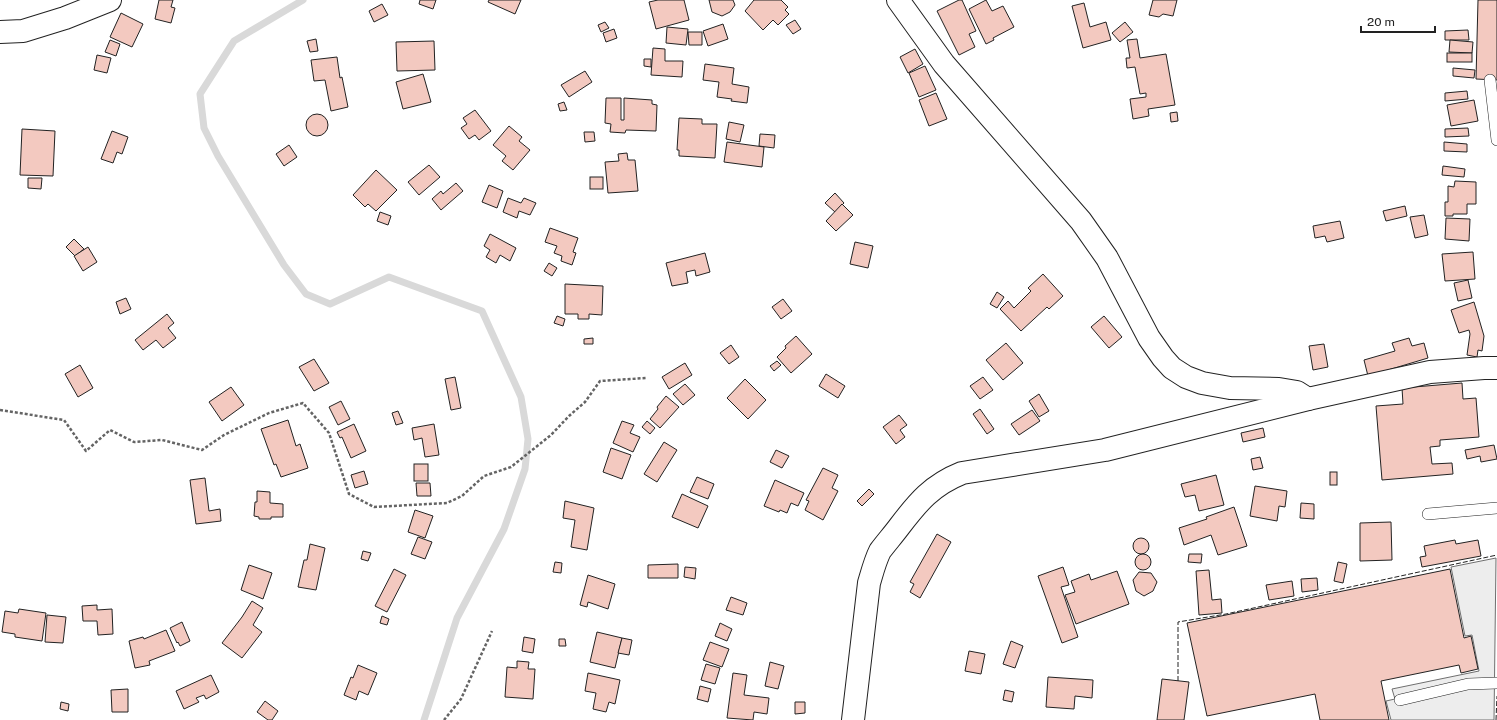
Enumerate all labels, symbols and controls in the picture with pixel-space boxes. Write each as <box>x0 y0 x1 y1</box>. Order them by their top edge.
scale bar <box>1361 8 1435 34</box>
text: 20 m <box>1367 15 1395 29</box>

